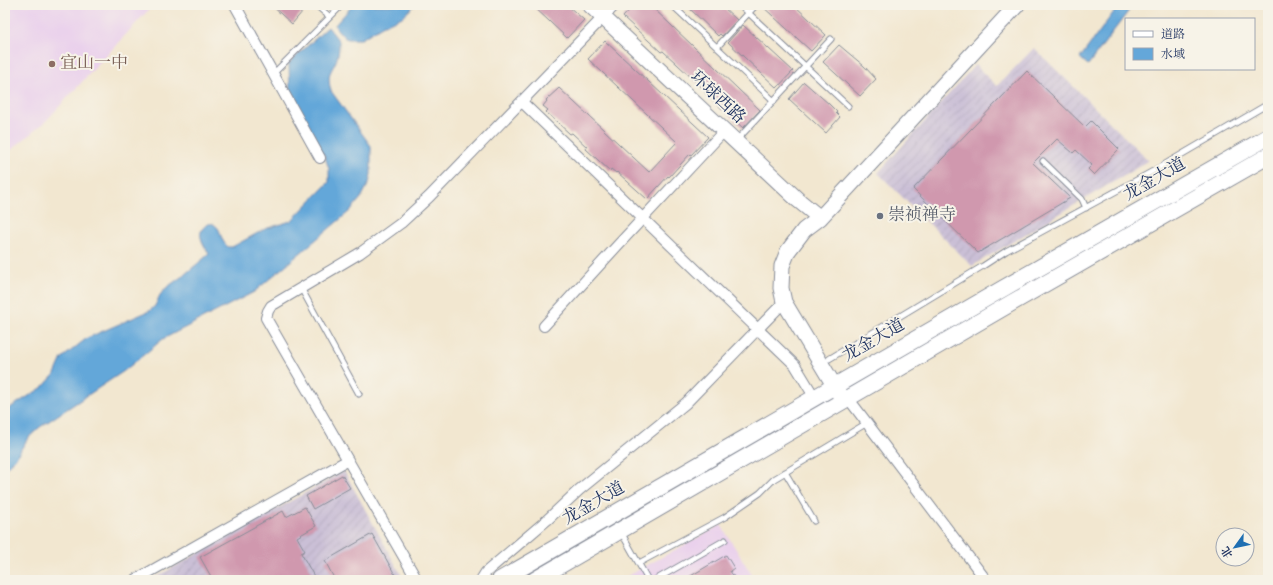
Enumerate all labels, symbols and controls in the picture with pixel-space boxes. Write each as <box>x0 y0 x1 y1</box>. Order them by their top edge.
legend <box>1125 18 1255 70</box>
text: 道路 <box>1161 26 1185 44</box>
text: 水域 <box>1161 46 1185 64</box>
place label: 宜山一中 <box>60 52 128 76</box>
marker: 宜山一中 <box>47 59 57 69</box>
street label: 环球西路 <box>684 66 750 130</box>
street label: 龙金大道 <box>1120 153 1190 207</box>
place label: 崇祯禅寺 <box>888 204 956 228</box>
marker: 崇祯禅寺 <box>875 211 885 221</box>
street label: 龙金大道 <box>839 314 909 368</box>
street label: 龙金大道 <box>559 477 629 531</box>
north arrow <box>1215 527 1255 567</box>
text: 北 <box>1218 543 1237 561</box>

